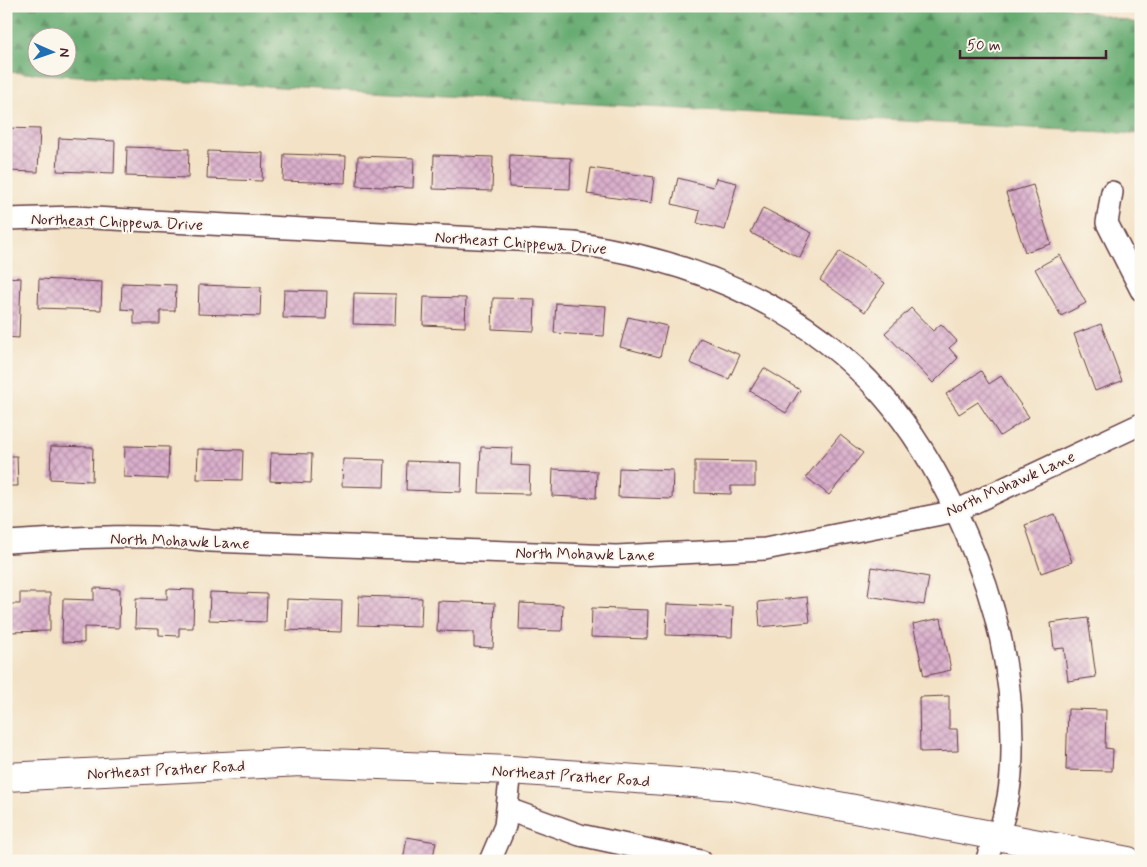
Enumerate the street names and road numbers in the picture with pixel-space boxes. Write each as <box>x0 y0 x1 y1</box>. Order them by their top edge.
street label: Northeast Chippewa Drive <box>30 209 203 236</box>
street label: Northeast Chippewa Drive <box>434 227 608 260</box>
street label: North Mohawk Lane <box>943 446 1079 522</box>
street label: North Mohawk Lane <box>110 529 250 554</box>
street label: North Mohawk Lane <box>515 543 655 566</box>
street label: Northeast Prather Road <box>86 756 246 785</box>
street label: Northeast Prather Road <box>491 760 651 792</box>

